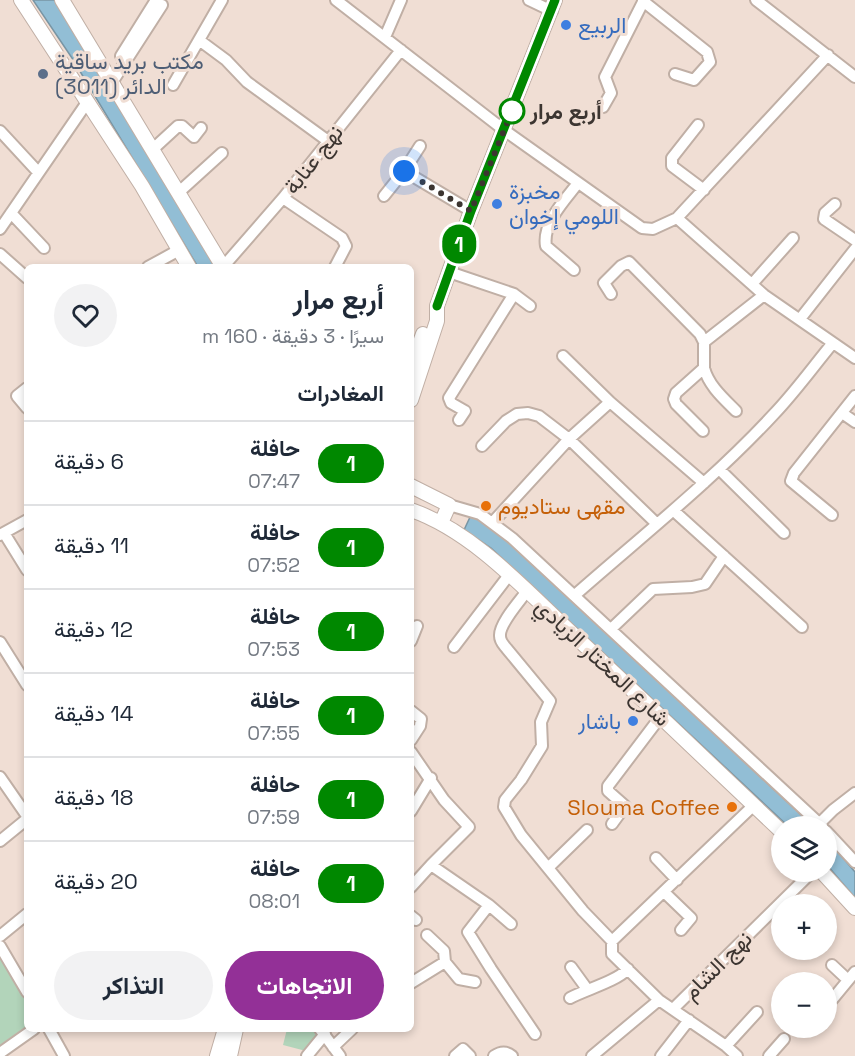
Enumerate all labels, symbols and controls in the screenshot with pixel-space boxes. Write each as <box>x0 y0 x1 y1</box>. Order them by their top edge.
place label: الربيع <box>578 11 626 40</box>
marker: الربيع <box>559 18 573 32</box>
place label: مكتب بريد ساقية الدائر (3011) <box>55 47 204 100</box>
marker: مكتب بريد ساقية الدائر (3011) <box>36 67 50 81</box>
place label: أربع مرار <box>529 97 602 126</box>
marker: أربع مرار <box>499 98 525 124</box>
street label: نهج عنابة <box>277 119 350 200</box>
your location <box>389 156 419 186</box>
place label: مخبزة اللومي إخوان <box>509 177 619 235</box>
marker: مخبزة اللومي إخوان <box>490 197 504 211</box>
line badge: 1 <box>440 224 478 264</box>
text: 1 <box>454 231 464 258</box>
text: أربع مرار <box>293 281 384 317</box>
button: heart <box>54 284 117 347</box>
text: سيرًا · 3 دقيقة · 160 m <box>202 323 384 349</box>
text: المغادرات <box>298 379 384 407</box>
text: حافلة <box>250 434 300 462</box>
text: 6 دقيقة <box>54 447 124 475</box>
text: 1 <box>346 450 356 477</box>
text: 07:47 <box>248 468 300 494</box>
place label: مقهى ستاديوم <box>498 492 625 521</box>
marker: مقهى ستاديوم <box>479 499 493 513</box>
text: حافلة <box>250 518 300 546</box>
text: 11 دقيقة <box>54 531 129 559</box>
text: 1 <box>346 534 356 561</box>
text: 07:52 <box>247 552 300 578</box>
street label: شارع المختار الزيادي <box>526 592 677 736</box>
text: حافلة <box>250 602 300 630</box>
text: 12 دقيقة <box>54 615 133 643</box>
text: 1 <box>346 618 356 645</box>
text: 07:53 <box>247 636 300 662</box>
text: حافلة <box>250 686 300 714</box>
text: 14 دقيقة <box>54 699 134 727</box>
text: 1 <box>346 702 356 729</box>
place label: باشار <box>577 707 621 735</box>
marker: باشار <box>626 714 640 728</box>
text: 07:55 <box>247 720 300 746</box>
text: حافلة <box>250 770 300 798</box>
text: 18 دقيقة <box>54 783 133 811</box>
text: 1 <box>346 786 356 813</box>
place label: Slouma Coffee <box>567 793 720 821</box>
marker: Slouma Coffee <box>725 800 739 814</box>
text: 07:59 <box>247 804 300 830</box>
map controls <box>771 816 837 1038</box>
button: layers <box>771 816 837 882</box>
text: حافلة <box>250 854 300 882</box>
text: 20 دقيقة <box>54 867 138 895</box>
text: 1 <box>346 870 356 897</box>
text: 08:01 <box>248 888 300 914</box>
button: + <box>771 894 837 960</box>
street label: نهج الشام <box>676 924 758 1006</box>
button: التذاكر <box>54 951 213 1020</box>
button: الاتجاهات <box>225 951 384 1020</box>
button: − <box>771 972 837 1038</box>

